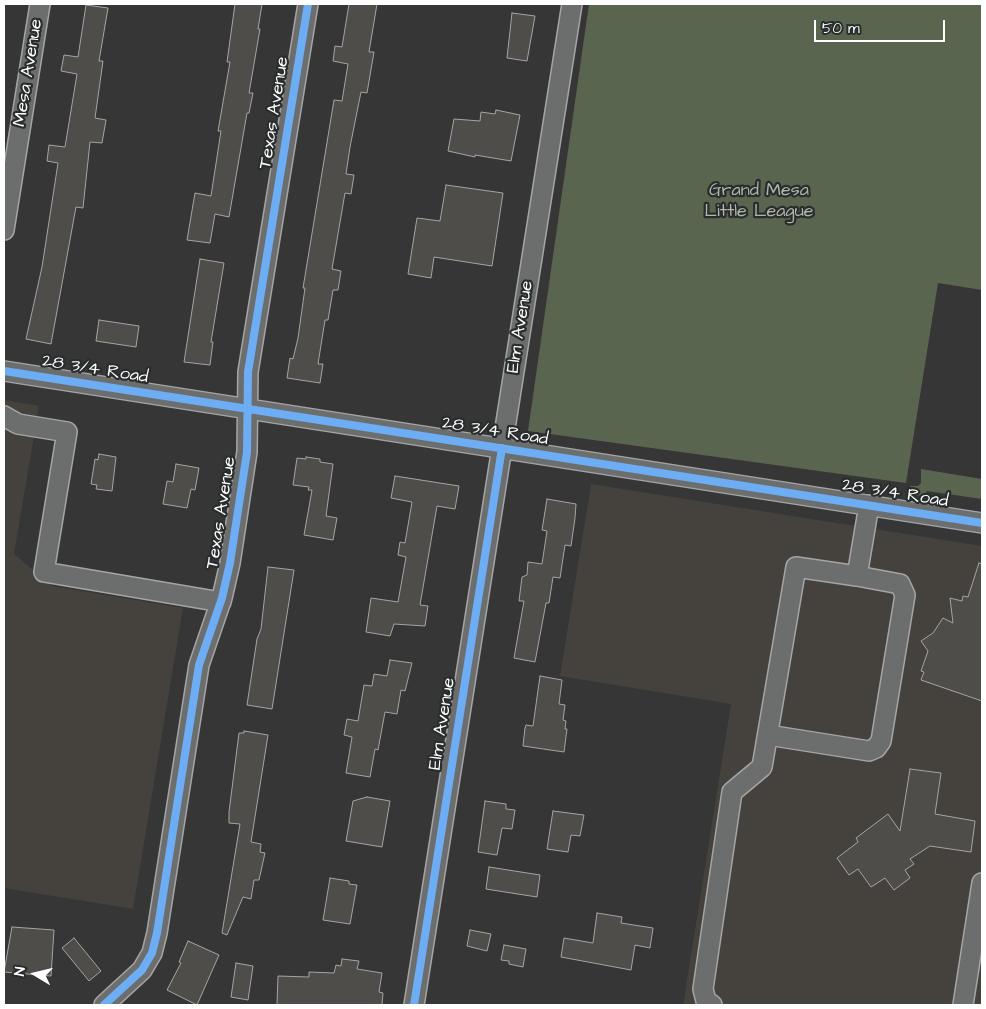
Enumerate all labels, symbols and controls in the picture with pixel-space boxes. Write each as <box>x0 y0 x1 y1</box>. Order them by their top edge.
scale bar <box>816 10 947 42</box>
street label: Mesa Avenue <box>10 18 48 128</box>
text: 50 m <box>822 18 860 39</box>
street label: Texas Avenue <box>255 55 295 171</box>
park label: Grand Mesa Little League <box>704 180 814 222</box>
street label: Elm Avenue <box>503 279 539 375</box>
street label: 28 3/4 Road <box>40 351 150 389</box>
street label: 28 3/4 Road <box>440 413 550 451</box>
street label: Texas Avenue <box>202 455 242 571</box>
street label: 28 3/4 Road <box>840 475 950 513</box>
street label: Elm Avenue <box>425 676 461 772</box>
north arrow <box>10 949 60 999</box>
text: N <box>10 966 31 978</box>

